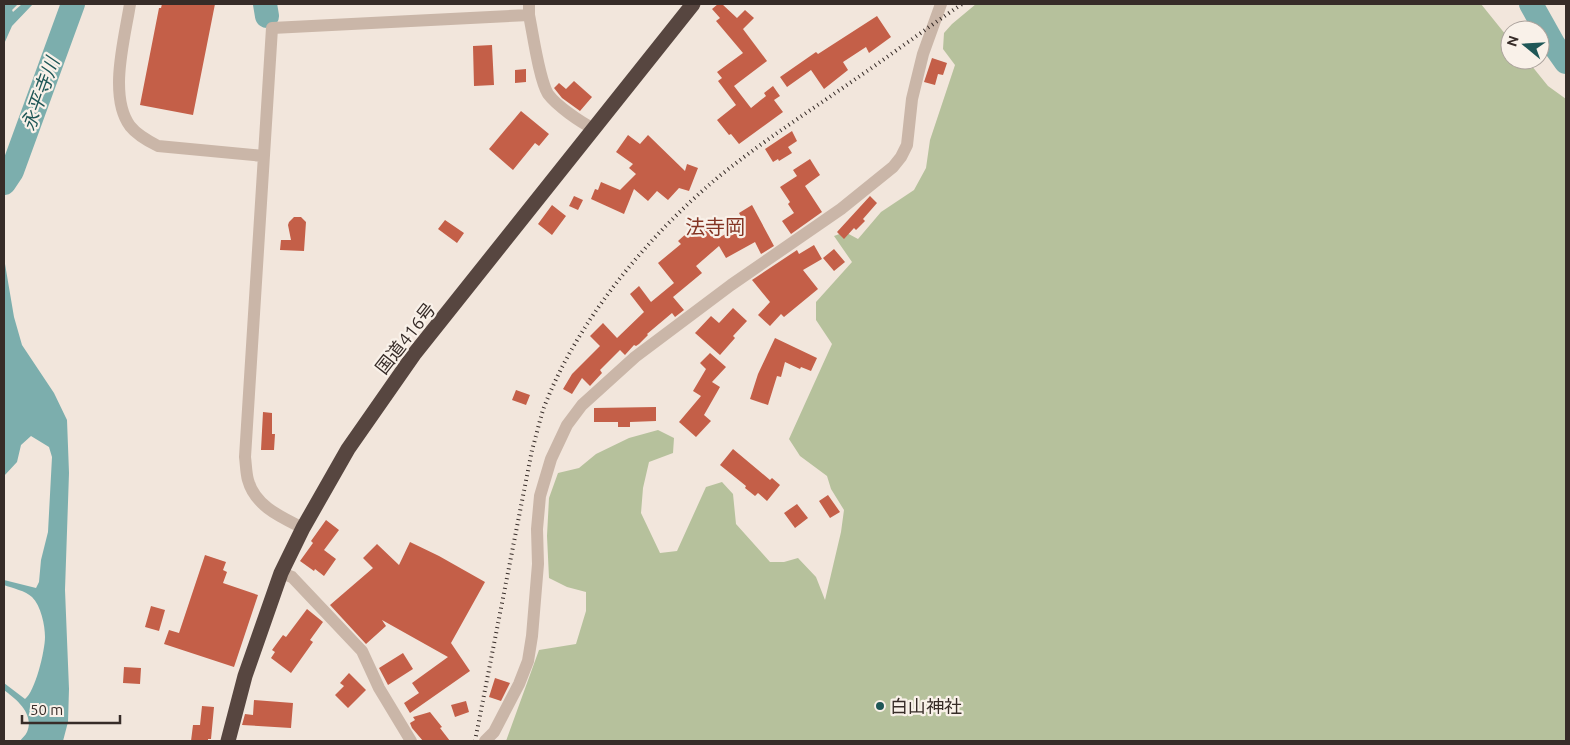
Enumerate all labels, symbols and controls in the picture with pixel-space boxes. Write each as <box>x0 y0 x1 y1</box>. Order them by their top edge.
north arrow <box>1500 20 1550 70</box>
text: N <box>1503 34 1522 48</box>
water label: 永平寺川 <box>17 53 64 133</box>
district label: 法寺岡 <box>685 215 745 238</box>
street label: 国道416号 <box>371 299 439 377</box>
scale bar <box>22 692 120 724</box>
place label: 白山神社 <box>890 696 962 716</box>
marker: 白山神社 <box>874 700 886 712</box>
text: 50 m <box>30 701 63 718</box>

